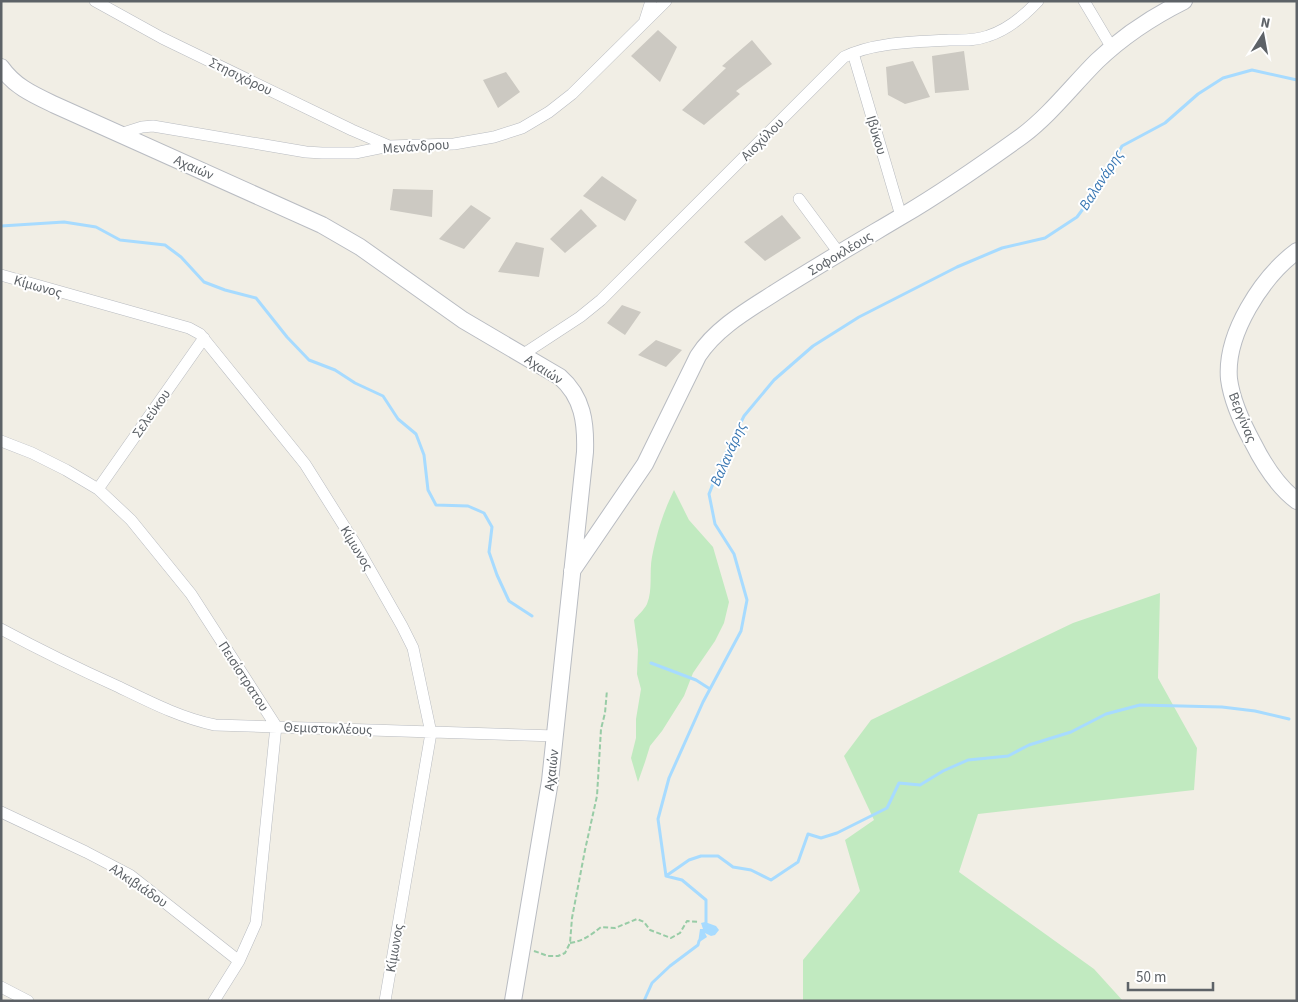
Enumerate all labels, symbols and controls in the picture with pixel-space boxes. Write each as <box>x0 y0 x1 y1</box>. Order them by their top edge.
north arrow <box>1238 10 1288 60</box>
text: N <box>1259 13 1272 34</box>
street label: Στησιχόρου <box>205 53 276 101</box>
street label: Ιβύκου <box>861 113 891 157</box>
street label: Αισχύλου <box>737 114 789 166</box>
street label: Μενάνδρου <box>382 135 450 159</box>
water label: Βαλανάρης <box>1074 146 1129 214</box>
street label: Αχαιών <box>170 150 217 186</box>
street label: Σοφοκλέους <box>804 227 877 281</box>
street label: Κίμωνος <box>11 271 64 303</box>
street label: Αχαιών <box>521 350 567 390</box>
street label: Σελεύκου <box>128 385 176 442</box>
street label: Βεργίνας <box>1223 389 1261 446</box>
water label: Βαλανάρης <box>705 418 752 489</box>
street label: Κίμωνος <box>335 522 377 575</box>
street label: Πεισίστρατου <box>213 638 273 716</box>
street label: Θεμιστοκλέους <box>283 717 373 741</box>
street label: Αχαιών <box>540 748 565 792</box>
street label: Αλκιβιάδου <box>105 859 172 913</box>
street label: Κίμωνος <box>381 922 409 974</box>
scale bar <box>1128 960 1213 992</box>
text: 50 m <box>1136 967 1166 988</box>

